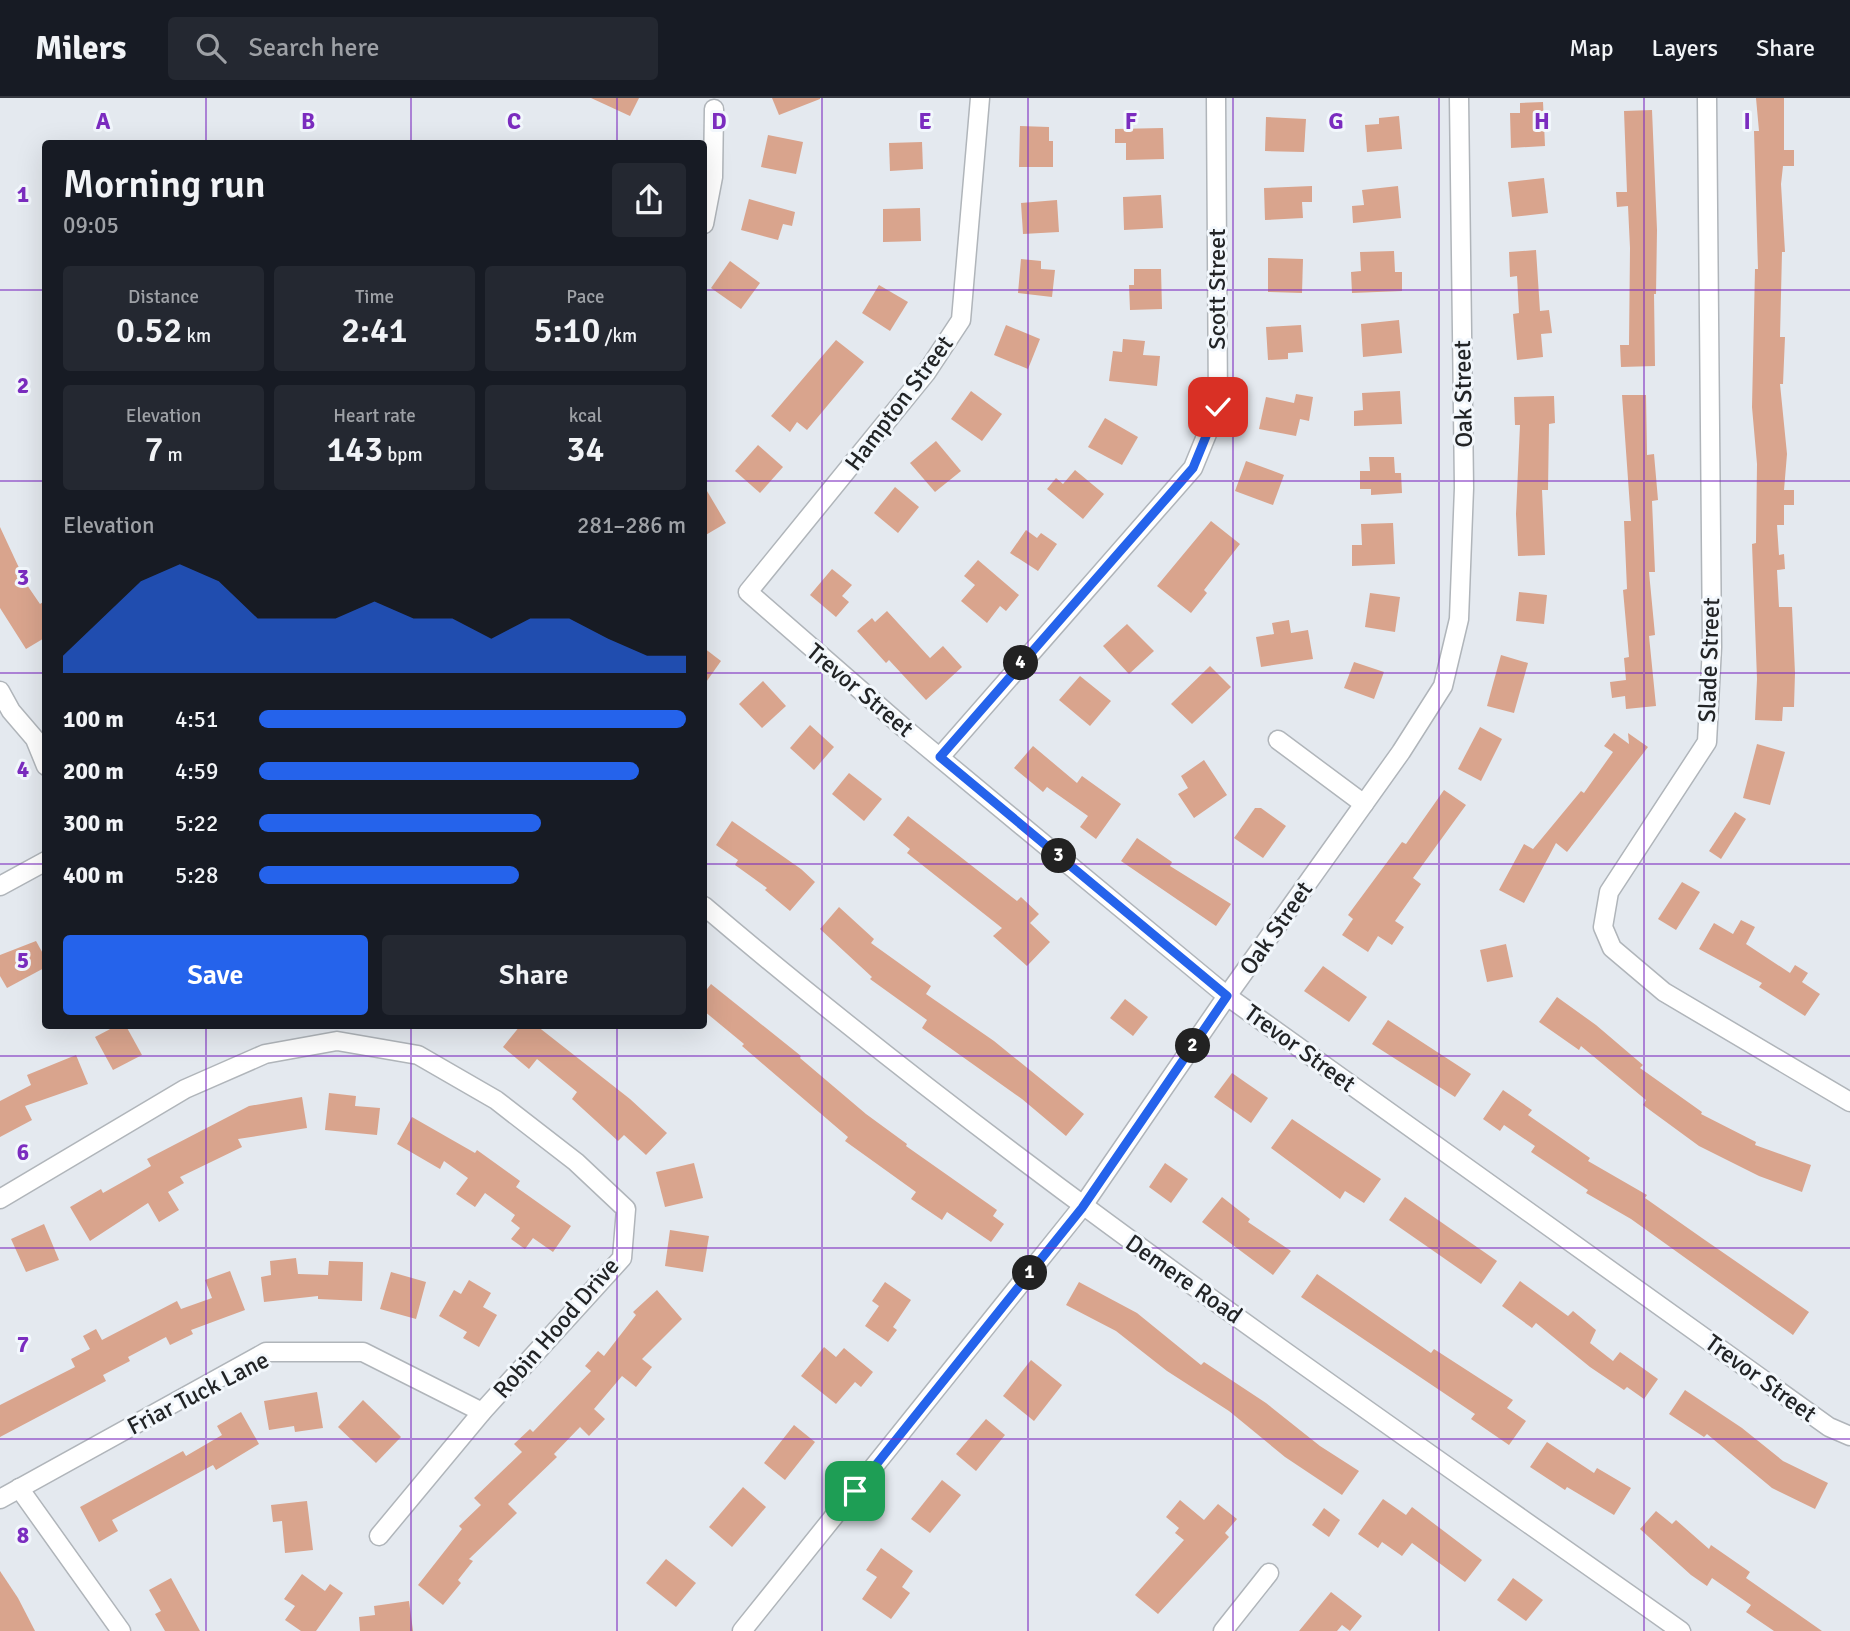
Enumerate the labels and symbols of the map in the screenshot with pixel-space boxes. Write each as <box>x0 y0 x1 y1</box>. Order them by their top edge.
text: A <box>96 107 111 136</box>
text: B <box>301 107 315 136</box>
text: C <box>507 107 521 136</box>
text: D <box>711 107 727 136</box>
text: E <box>918 107 932 136</box>
text: F <box>1125 107 1137 136</box>
text: G <box>1328 107 1344 136</box>
text: H <box>1534 107 1550 136</box>
text: I <box>1743 107 1751 136</box>
text: 1 <box>17 180 29 209</box>
street label: Scott Street <box>1202 228 1232 350</box>
street label: Hampton Street <box>838 329 960 477</box>
street label: Oak Street <box>1447 340 1479 448</box>
text: 2 <box>17 371 29 400</box>
pin <box>1188 377 1248 437</box>
text: 3 <box>17 563 29 592</box>
street label: Slade Street <box>1692 597 1726 723</box>
street label: Trevor Street <box>800 637 920 743</box>
pin: 4 <box>1004 646 1038 680</box>
text: 4 <box>17 755 29 784</box>
pin: 3 <box>1042 838 1076 874</box>
street label: Oak Street <box>1233 875 1319 981</box>
text: 5 <box>17 946 29 975</box>
street label: Trevor Street <box>1238 998 1362 1098</box>
pin: 2 <box>1176 1028 1210 1063</box>
text: 6 <box>17 1138 29 1167</box>
street label: Demere Road <box>1120 1228 1248 1330</box>
street label: Robin Hood Drive <box>487 1251 625 1405</box>
pin: 1 <box>1012 1256 1048 1290</box>
street label: Trevor Street <box>1699 1328 1823 1428</box>
text: 7 <box>17 1330 29 1359</box>
street label: Friar Tuck Lane <box>122 1344 274 1442</box>
pin <box>825 1461 885 1521</box>
text: 8 <box>17 1521 29 1550</box>

